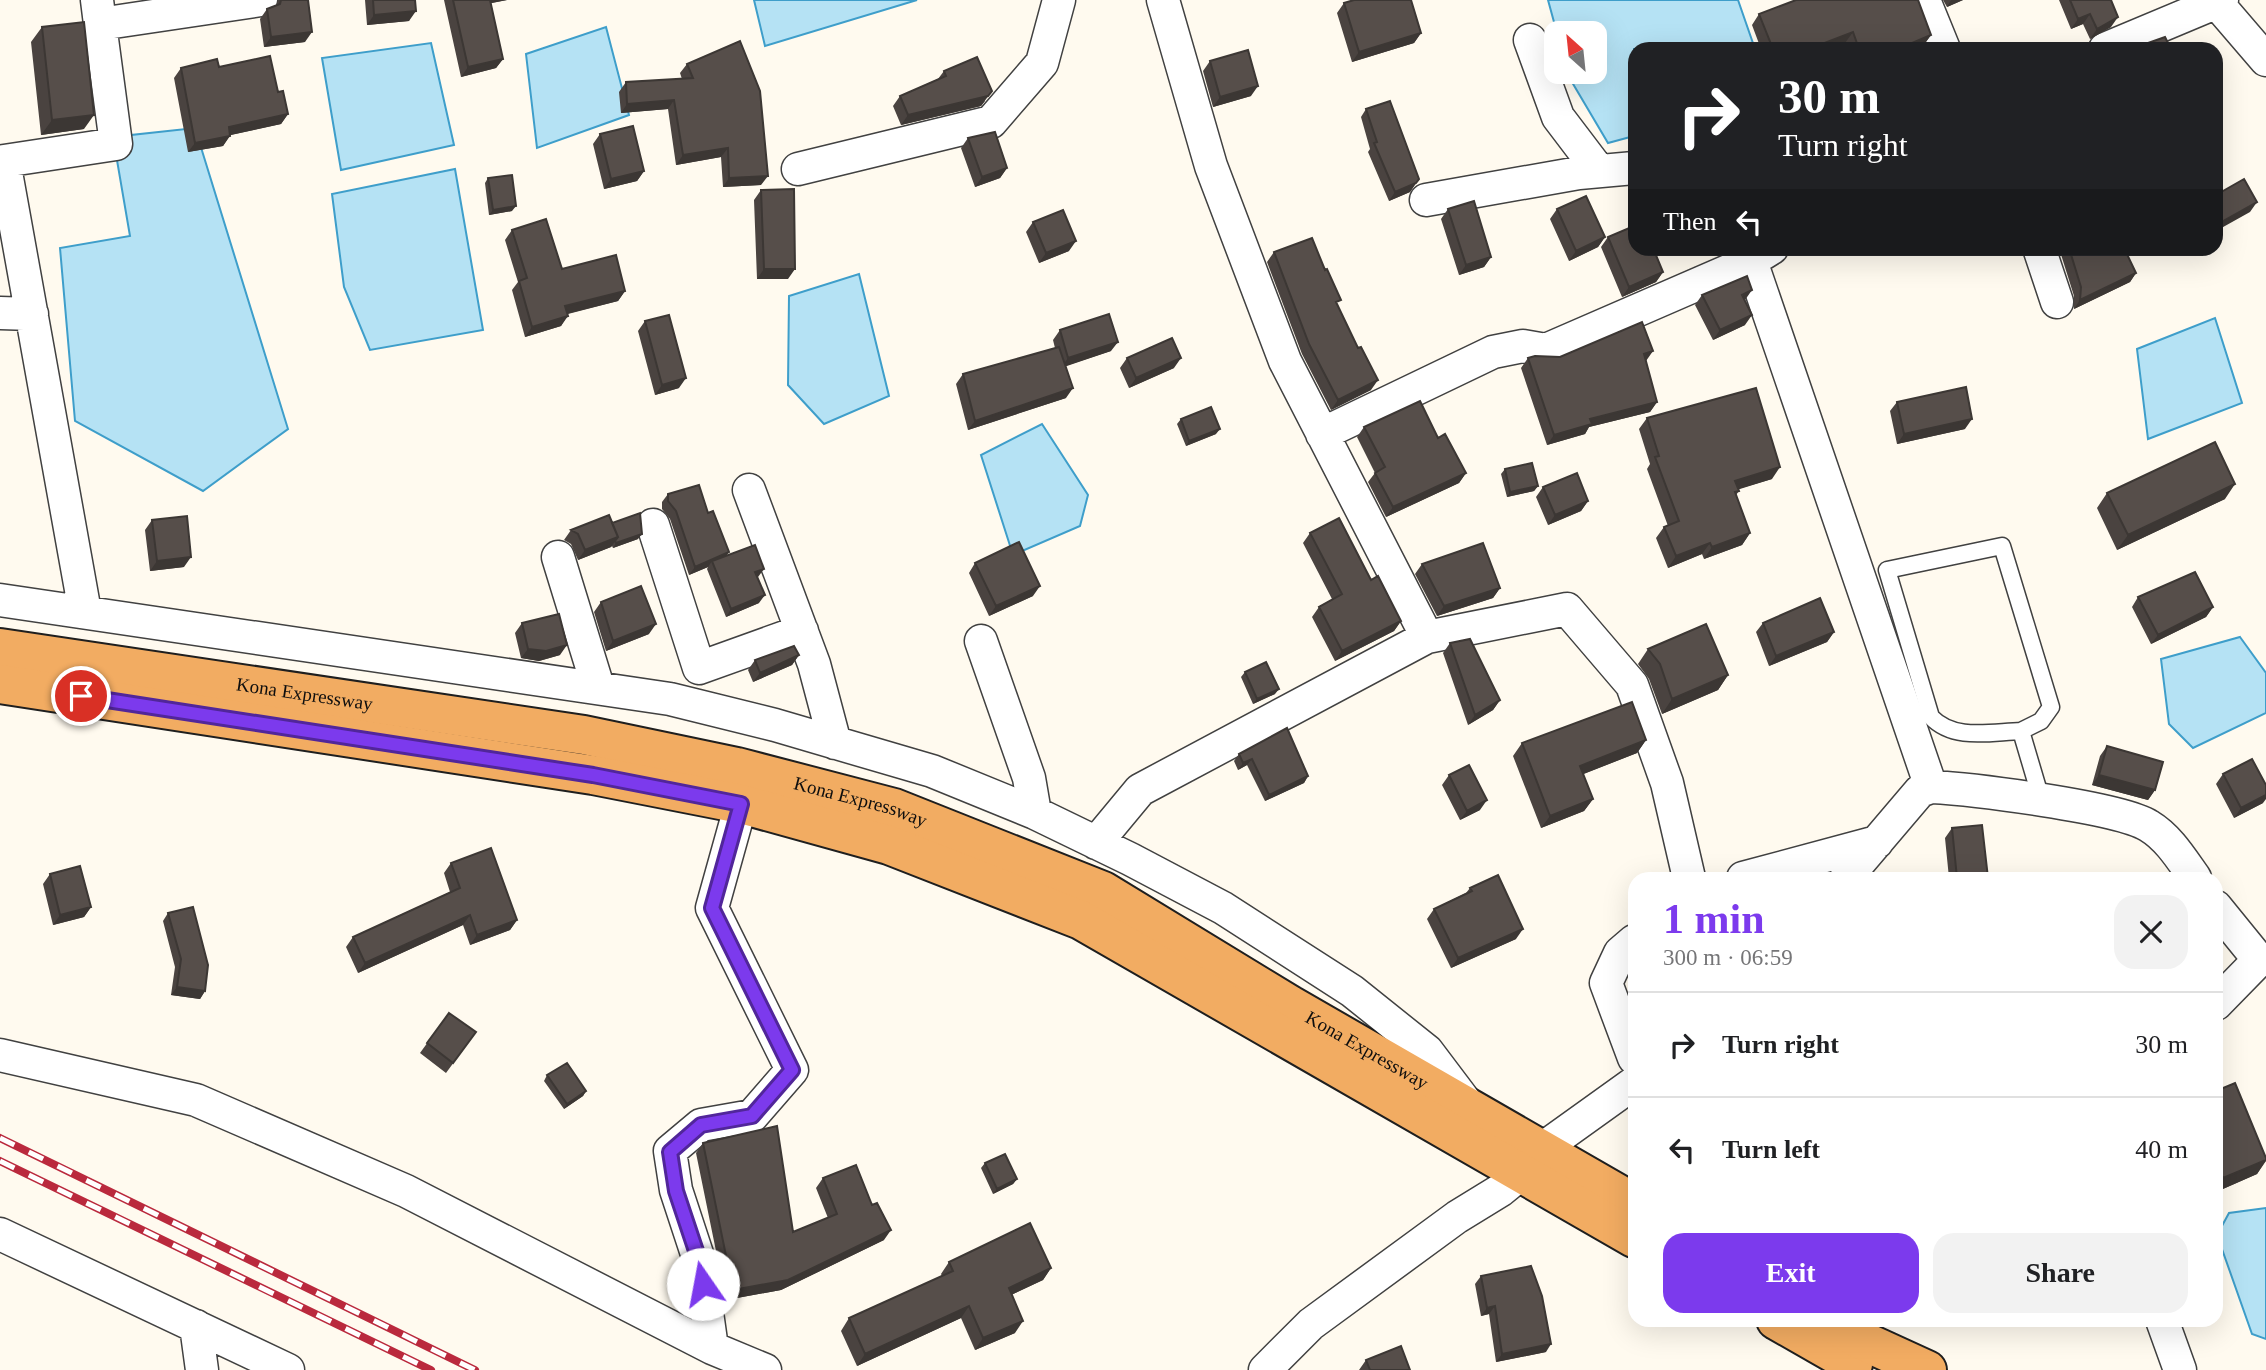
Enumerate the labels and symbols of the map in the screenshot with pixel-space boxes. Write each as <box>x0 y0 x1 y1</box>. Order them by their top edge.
north arrow <box>1544 21 1606 84</box>
pin <box>51 666 111 726</box>
street label: Kona Expressway <box>235 673 375 714</box>
street label: Kona Expressway <box>792 772 931 831</box>
street label: Kona Expressway <box>1302 1006 1433 1093</box>
position arrow <box>666 1247 740 1321</box>

